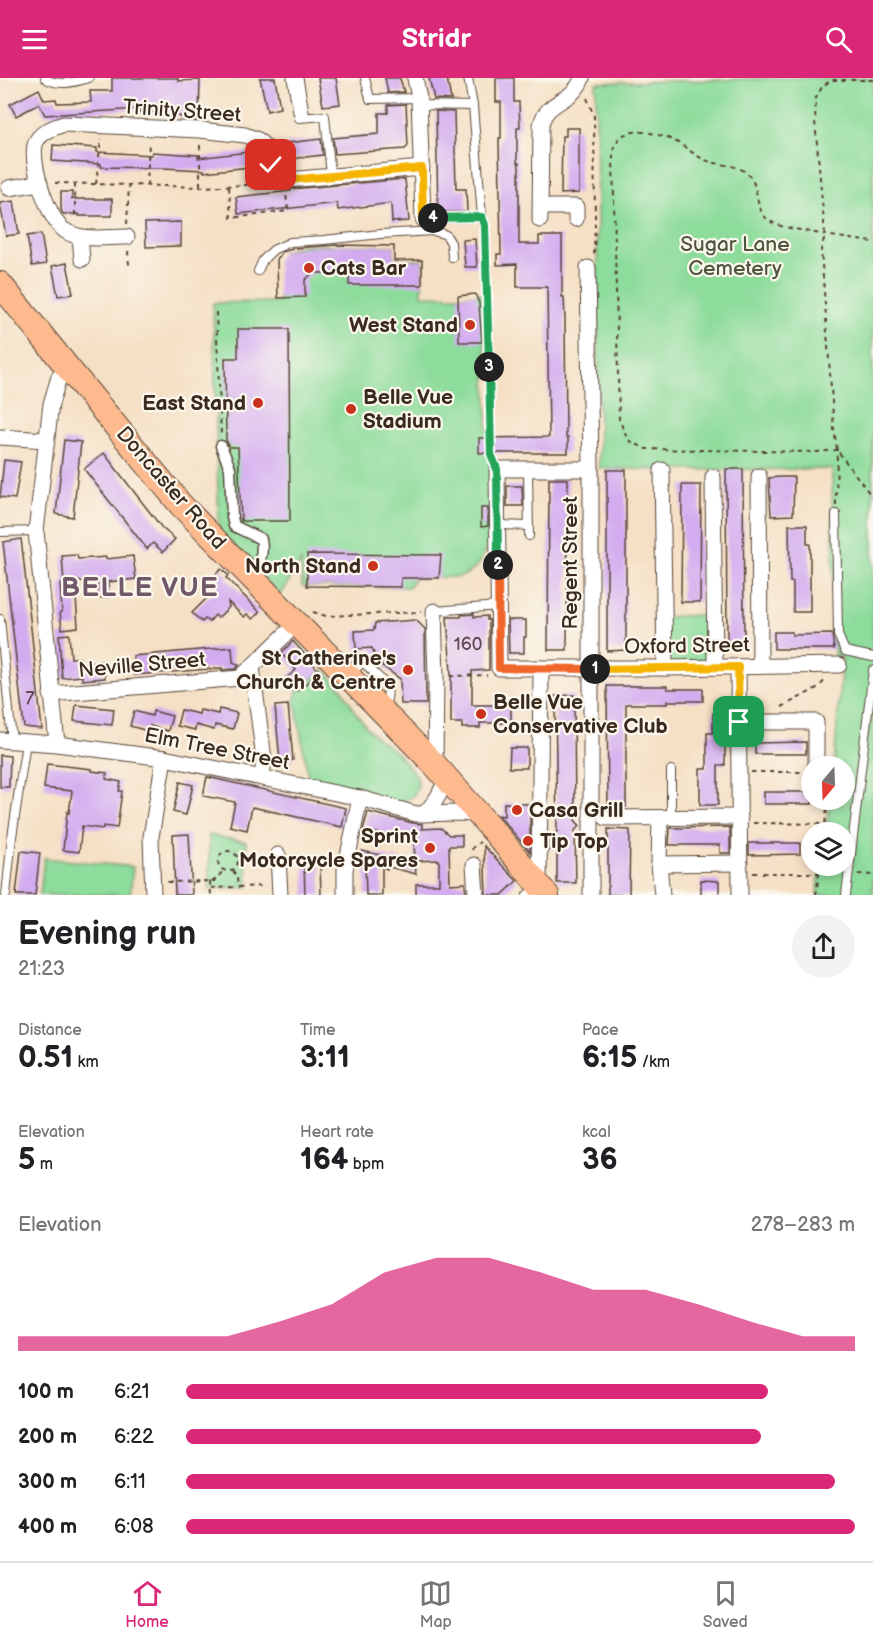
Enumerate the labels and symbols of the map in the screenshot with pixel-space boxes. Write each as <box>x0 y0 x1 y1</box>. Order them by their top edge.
street label: Trinity Street <box>122 94 242 128</box>
pin <box>245 139 296 190</box>
pin: 4 <box>418 203 448 233</box>
park label: Sugar Lane Cemetery <box>680 232 790 281</box>
place label: Cats Bar <box>321 256 407 281</box>
marker: Cats Bar <box>302 261 316 275</box>
place label: West Stand <box>349 313 458 338</box>
marker: West Stand <box>463 318 477 332</box>
pin: 3 <box>474 352 504 382</box>
place label: Belle Vue Stadium <box>363 385 453 434</box>
place label: East Stand <box>142 391 246 416</box>
marker: East Stand <box>251 396 265 410</box>
marker: Belle Vue Stadium <box>344 402 358 416</box>
street label: Doncaster Road <box>111 421 231 555</box>
street label: Regent Street <box>558 496 583 630</box>
pin: 2 <box>483 550 513 580</box>
place label: North Stand <box>245 554 361 579</box>
marker: North Stand <box>366 559 380 573</box>
district label: BELLE VUE <box>61 572 219 604</box>
street label: Oxford Street <box>624 632 751 660</box>
house number: 160 <box>454 634 482 655</box>
place label: St Catherine's Church & Centre <box>236 646 396 695</box>
street label: Neville Street <box>77 647 207 683</box>
pin: 1 <box>580 654 610 684</box>
marker: St Catherine's Church & Centre <box>401 663 415 677</box>
house number: 7 <box>26 688 35 709</box>
place label: Belle Vue Conservative Club <box>493 690 668 739</box>
pin <box>713 696 764 747</box>
marker: Belle Vue Conservative Club <box>474 707 488 721</box>
street label: Elm Tree Street <box>142 723 292 775</box>
north arrow <box>801 756 855 810</box>
place label: Casa Grill <box>529 798 624 823</box>
marker: Casa Grill <box>510 803 524 817</box>
place label: Sprint Motorcycle Spares <box>239 824 418 873</box>
place label: Tip Top <box>540 829 608 854</box>
marker: Tip Top <box>521 834 535 848</box>
marker: Sprint Motorcycle Spares <box>423 841 437 855</box>

